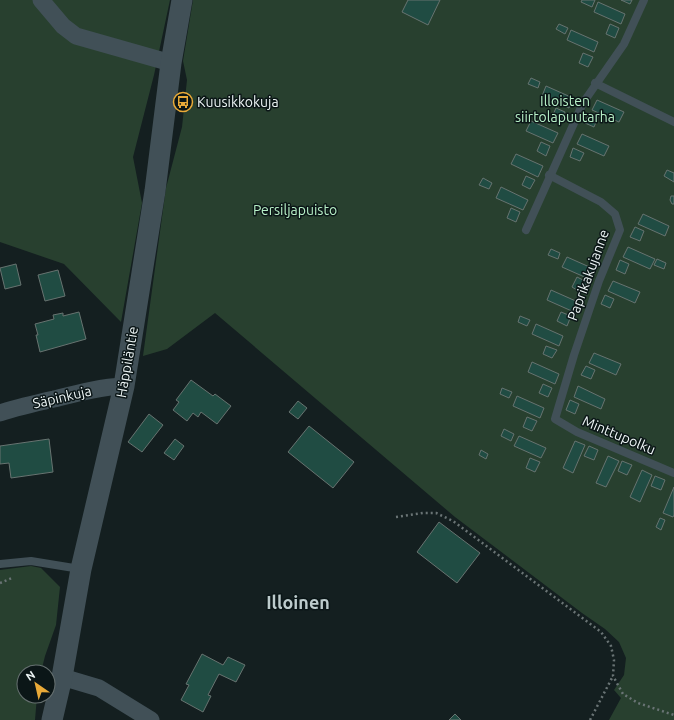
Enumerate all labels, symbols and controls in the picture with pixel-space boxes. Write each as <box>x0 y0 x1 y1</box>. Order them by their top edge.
bus stop icon: Kuusikkokuja <box>172 91 194 113</box>
park label: Illoisten siirtolapuutarha <box>515 93 615 125</box>
place label: Kuusikkokuja <box>197 94 279 110</box>
park label: Persiljapuisto <box>253 202 337 218</box>
street label: Paprikakujanne <box>564 227 612 323</box>
street label: Häppiläntie <box>113 325 141 399</box>
street label: Säpinkuja <box>31 382 93 412</box>
street label: Minttupolku <box>580 412 658 458</box>
district label: Illoinen <box>266 592 330 612</box>
north arrow <box>16 664 56 704</box>
text: N <box>24 668 37 683</box>

